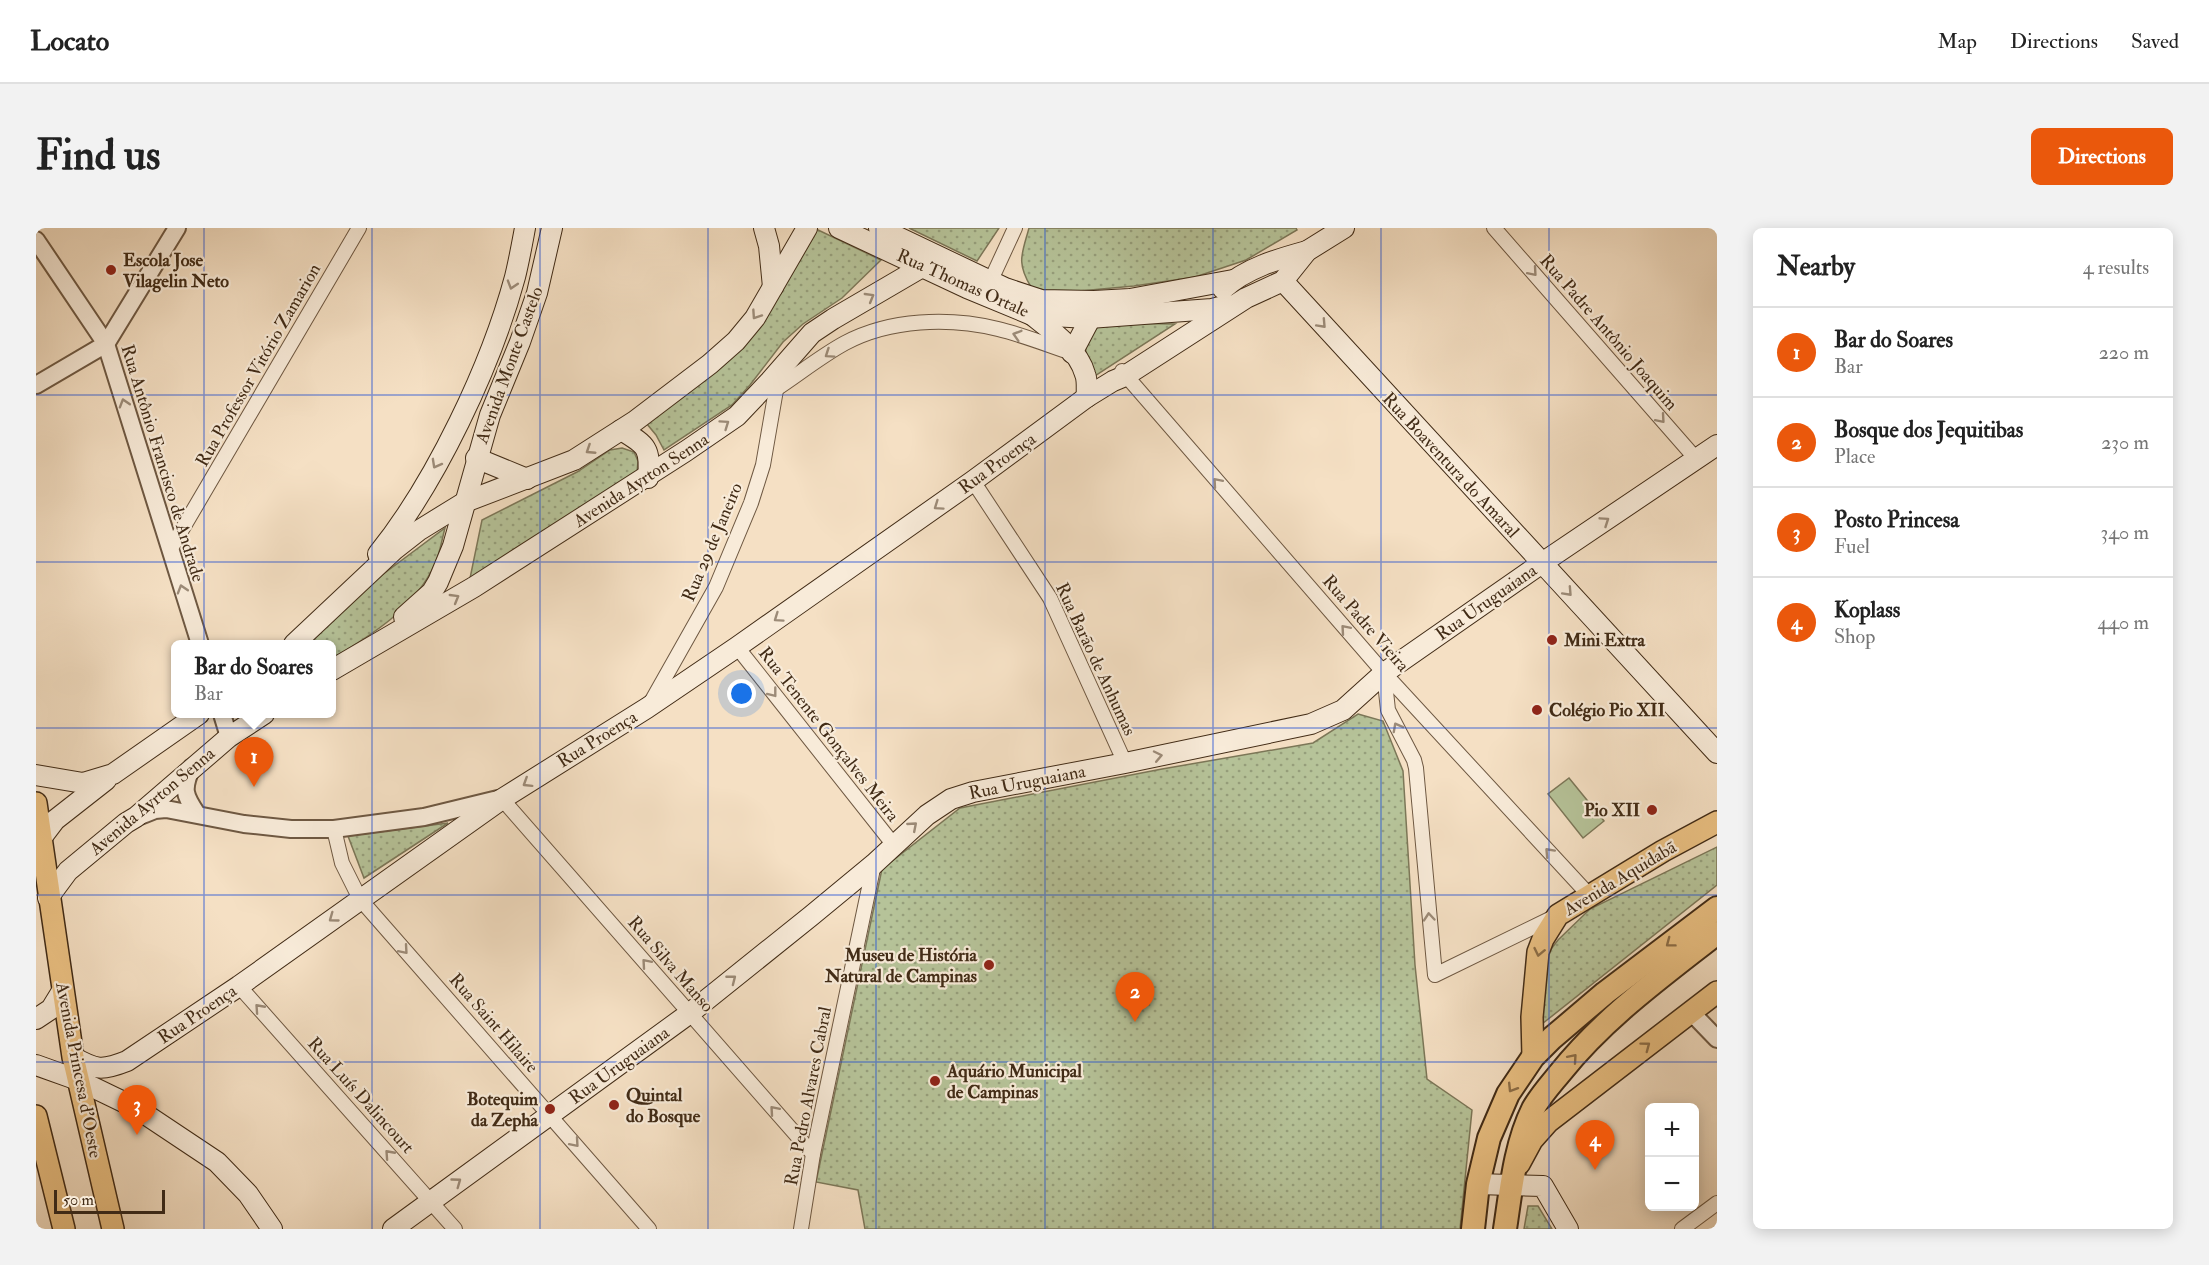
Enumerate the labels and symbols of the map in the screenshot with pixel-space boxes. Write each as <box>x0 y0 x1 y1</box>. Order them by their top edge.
street label: Rua Thomas Ortale <box>893 244 1033 323</box>
place label: Escola Jose Vilagelin Neto <box>122 249 229 293</box>
street label: Rua Padre Antônio Joaquim <box>1535 250 1683 415</box>
street label: Rua Professor Vitório Zamarion <box>191 260 326 471</box>
marker: Escola Jose Vilagelin Neto <box>104 263 118 277</box>
one-way arrow <box>1525 265 1536 276</box>
one-way arrow <box>507 279 519 290</box>
street label: Avenida Monte Castelo <box>470 283 549 448</box>
one-way arrow <box>864 293 874 304</box>
one-way arrow <box>752 308 763 319</box>
one-way arrow <box>1315 317 1326 328</box>
one-way arrow <box>1012 330 1023 342</box>
street label: Rua Antônio Francisco de Andrade <box>115 342 210 585</box>
one-way arrow <box>825 347 836 358</box>
street label: Rua Boaventura do Amaral <box>1377 388 1524 543</box>
one-way arrow <box>119 398 131 409</box>
one-way arrow <box>1654 412 1665 423</box>
one-way arrow <box>718 420 729 431</box>
street label: Rua Proença <box>954 427 1041 499</box>
street label: Avenida Ayrton Senna <box>568 428 714 533</box>
one-way arrow <box>586 443 596 455</box>
one-way arrow <box>432 458 443 468</box>
one-way arrow <box>1213 478 1224 489</box>
street label: Rua 29 de Janeiro <box>677 479 748 605</box>
one-way arrow <box>933 499 944 510</box>
one-way arrow <box>1598 517 1609 528</box>
street label: Rua Uruguaiana <box>1431 559 1542 646</box>
street label: Rua Padre Vieira <box>1317 570 1414 677</box>
street label: Rua Barão de Anhumas <box>1050 579 1141 739</box>
one-way arrow <box>177 584 189 595</box>
one-way arrow <box>1561 585 1572 596</box>
one-way arrow <box>449 594 459 605</box>
one-way arrow <box>774 611 785 622</box>
one-way arrow <box>1342 625 1353 636</box>
place label: Mini Extra <box>1563 629 1646 652</box>
marker: Mini Extra <box>1545 633 1559 647</box>
street label: Rua Tenente Gonçalves Meira <box>753 642 904 827</box>
your location <box>727 679 756 708</box>
one-way arrow <box>765 686 776 697</box>
place label: Colégio Pio XII <box>1549 699 1665 722</box>
marker: Colégio Pio XII <box>1530 703 1544 717</box>
street label: Rua Proença <box>553 705 642 773</box>
one-way arrow <box>1393 723 1404 734</box>
pin: 1 <box>234 738 274 787</box>
street label: Avenida Ayrton Senna <box>84 742 220 861</box>
one-way arrow <box>1152 751 1162 764</box>
street label: Rua Uruguaiana <box>967 760 1088 805</box>
one-way arrow <box>523 775 534 786</box>
place label: Pio XII <box>1584 799 1640 822</box>
marker: Pio XII <box>1645 803 1659 817</box>
one-way arrow <box>906 823 917 834</box>
street label: Avenida Aquidabã <box>1559 835 1681 922</box>
one-way arrow <box>1545 848 1556 858</box>
one-way arrow <box>328 911 339 922</box>
street label: Rua Silva Manso <box>623 911 719 1017</box>
one-way arrow <box>1423 913 1436 922</box>
one-way arrow <box>1666 936 1677 947</box>
one-way arrow <box>397 943 408 953</box>
place label: Museu de História Natural de Campinas <box>824 944 978 988</box>
one-way arrow <box>1534 947 1547 957</box>
marker: Museu de História Natural de Campinas <box>982 958 996 972</box>
one-way arrow <box>642 959 653 970</box>
street label: Rua Saint Hilaire <box>444 969 544 1078</box>
pin: 2 <box>1116 972 1154 1022</box>
one-way arrow <box>725 976 736 987</box>
street label: Avenida Princesa d'Oeste <box>50 979 107 1160</box>
street label: Rua Proença <box>153 979 242 1049</box>
one-way arrow <box>255 1004 266 1015</box>
street label: Rua Pedro Alvares Cabral <box>780 1004 837 1188</box>
street label: Rua Uruguaiana <box>565 1021 674 1110</box>
street label: Rua Luís Dalincourt <box>302 1032 419 1158</box>
one-way arrow <box>1639 1042 1650 1053</box>
one-way arrow <box>1566 1054 1577 1065</box>
place label: Aquário Municipal de Campinas <box>946 1060 1082 1104</box>
marker: Aquário Municipal de Campinas <box>928 1074 942 1088</box>
one-way arrow <box>1508 1082 1520 1092</box>
place label: Quintal do Bosque <box>626 1084 701 1128</box>
pin: 3 <box>118 1086 156 1135</box>
place label: Botequim da Zepha <box>467 1088 539 1132</box>
marker: Quintal do Bosque <box>607 1098 621 1112</box>
marker: Botequim da Zepha <box>543 1102 557 1116</box>
one-way arrow <box>770 1106 781 1117</box>
pin: 4 <box>1576 1120 1614 1170</box>
one-way arrow <box>568 1136 579 1147</box>
one-way arrow <box>385 1150 396 1161</box>
one-way arrow <box>451 1178 462 1189</box>
scale bar <box>54 1187 165 1214</box>

